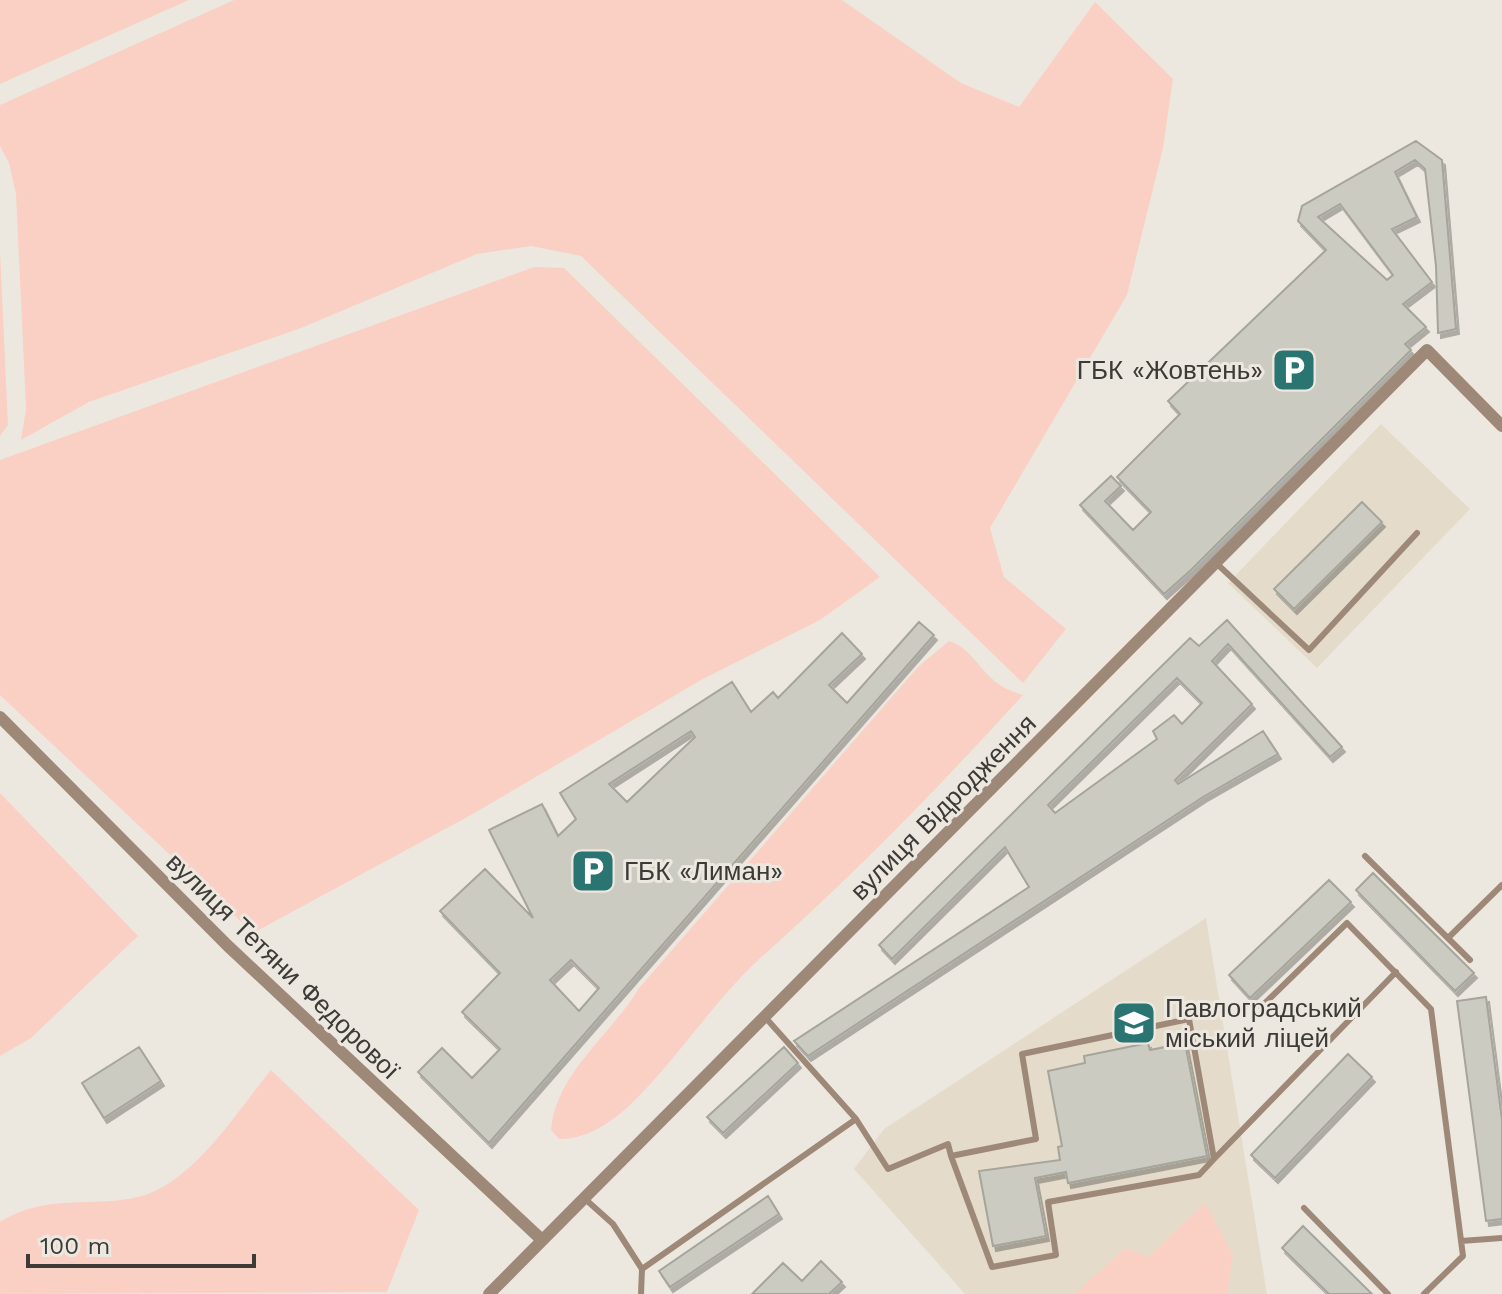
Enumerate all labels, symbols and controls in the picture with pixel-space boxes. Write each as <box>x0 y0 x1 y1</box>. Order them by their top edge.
parking icon: ГБК «Жовтень» <box>1270 346 1318 394</box>
place label: ГБК «Жовтень» <box>1077 355 1263 385</box>
street label: вулиця Відродження <box>844 708 1042 906</box>
street label: вулиця Тетяни Федорової <box>160 847 406 1085</box>
parking icon: ГБК «Лиман» <box>569 847 617 895</box>
place label: ГБК «Лиман» <box>624 856 783 886</box>
place label: Павлоградський міський ліцей <box>1165 993 1362 1053</box>
school or university icon: Павлоградський міський ліцей <box>1110 999 1158 1047</box>
scale bar <box>28 1218 254 1268</box>
text: 100 m <box>40 1232 110 1260</box>

